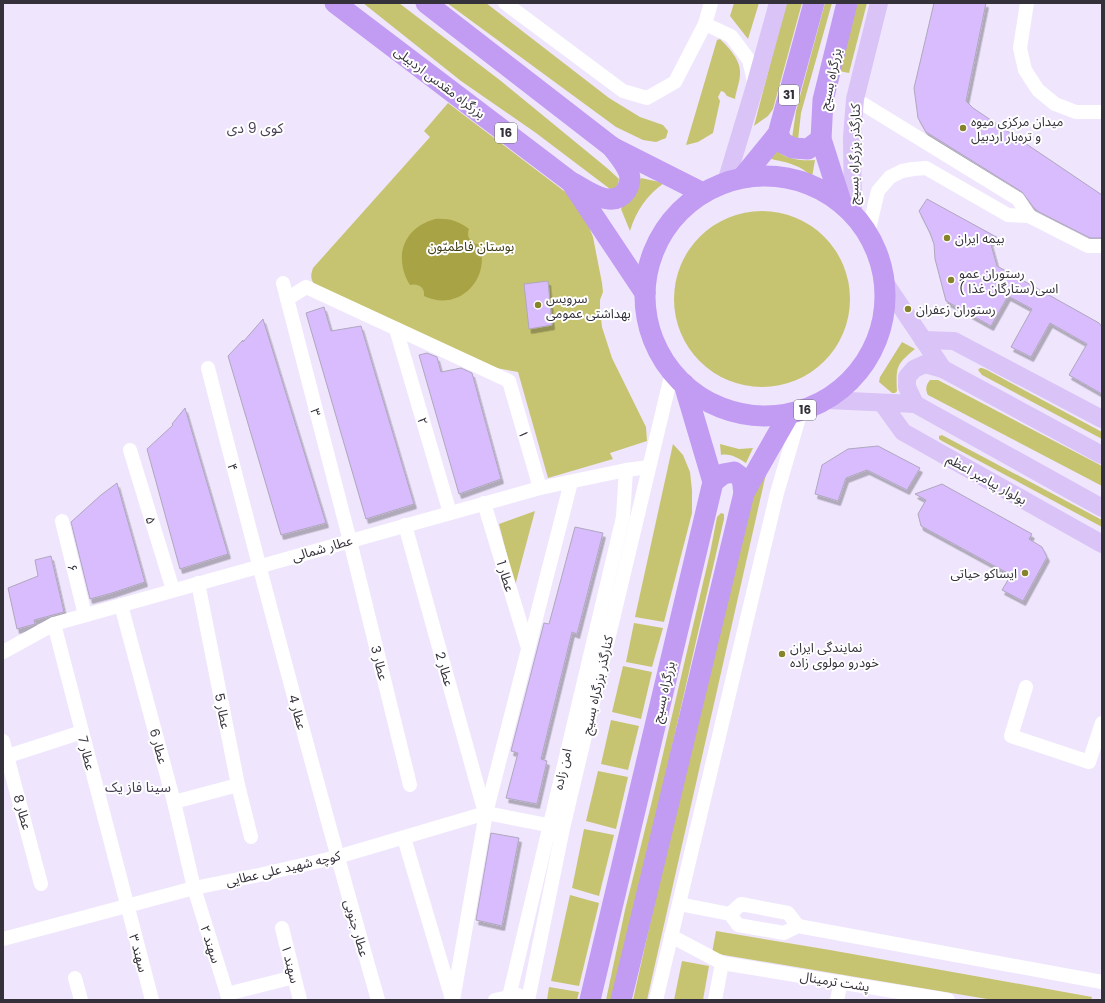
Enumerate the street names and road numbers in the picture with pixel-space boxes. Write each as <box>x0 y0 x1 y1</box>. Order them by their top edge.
street label: بزرگراه مقدس اردبیلی <box>390 42 489 123</box>
street label: بزرگراه بسیج <box>815 46 847 112</box>
road number: 31 <box>779 85 799 105</box>
street label: کنارگذر بزرگراه بسیج <box>844 103 866 205</box>
road number: 16 <box>495 123 517 143</box>
road number: 16 <box>794 400 816 420</box>
street label: ۳ <box>305 406 326 418</box>
street label: ۲ <box>412 415 433 427</box>
street label: ۱ <box>513 428 534 440</box>
street label: بولوار پیامبر اعظم <box>943 450 1030 510</box>
street label: ۴ <box>222 461 243 473</box>
street label: ۵ <box>140 514 161 526</box>
street label: عطار شمالی <box>290 531 355 566</box>
street label: عطار 1 <box>492 558 519 595</box>
street label: ۶ <box>62 562 83 574</box>
street label: کنارگذر بزرگراه بسیج <box>577 633 619 737</box>
street label: عطار 3 <box>366 644 393 683</box>
street label: عطار 2 <box>431 650 459 689</box>
street label: بزرگراه بسیج <box>647 659 681 725</box>
street label: عطار 5 <box>210 692 235 731</box>
street label: عطار 4 <box>284 692 311 732</box>
street label: عطار 6 <box>145 726 172 766</box>
street label: عطار 7 <box>73 734 100 773</box>
street label: امن زاده <box>549 747 576 792</box>
street label: عطار 8 <box>9 792 36 832</box>
street label: کوچه شهید علی عطایی <box>224 846 343 891</box>
street label: عطار جنوبی <box>339 897 374 960</box>
street label: سهند ۲ <box>195 923 226 966</box>
street label: سهند ۳ <box>124 932 153 974</box>
street label: سهند ۱ <box>277 943 304 985</box>
street label: پشت ترمینال <box>799 967 871 996</box>

